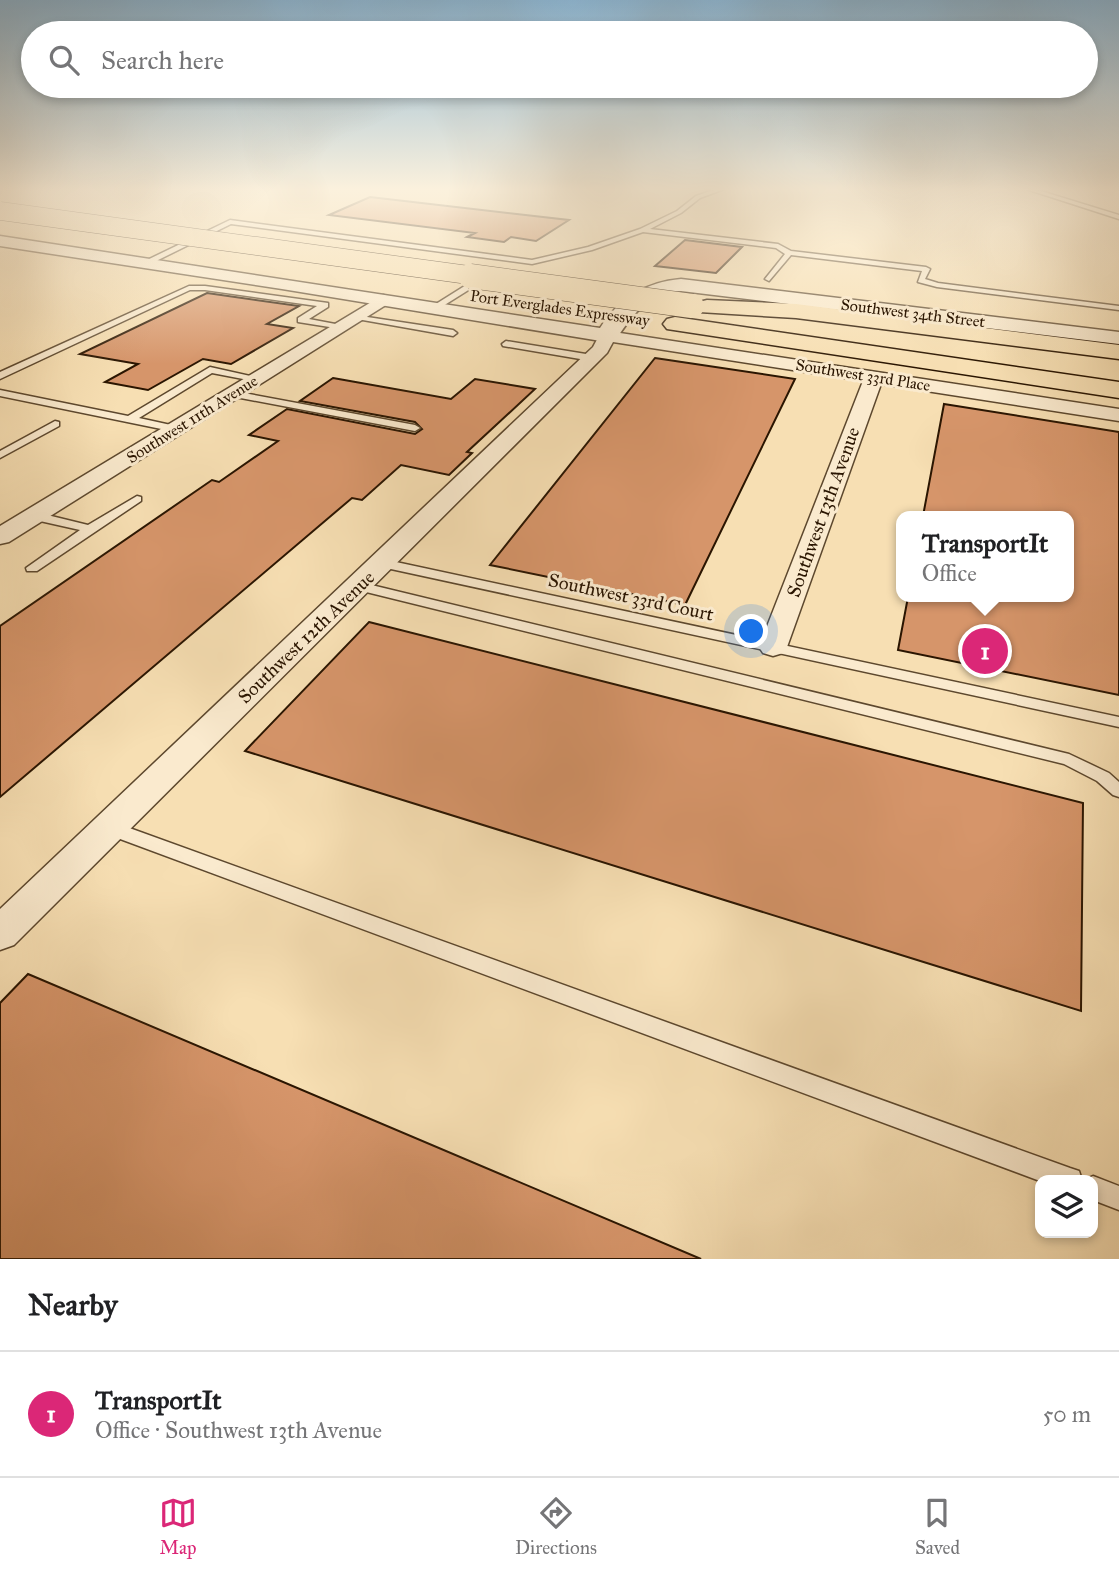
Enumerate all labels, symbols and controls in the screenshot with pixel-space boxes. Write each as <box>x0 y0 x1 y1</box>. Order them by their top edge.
search box <box>21 21 1098 98</box>
icon: search <box>45 41 83 79</box>
text: Search here <box>101 44 224 76</box>
street label: Port Everglades Expressway <box>469 286 651 331</box>
street label: Southwest 34th Street <box>840 295 987 331</box>
street label: Southwest 33rd Place <box>794 355 932 395</box>
street label: Southwest 11th Avenue <box>123 371 261 467</box>
street label: Southwest 13th Avenue <box>782 424 865 600</box>
popup <box>896 511 1074 602</box>
text: TransportIt <box>922 527 1048 559</box>
text: Office <box>922 559 977 587</box>
street label: Southwest 12th Avenue <box>233 566 379 708</box>
street label: Southwest 33rd Court <box>546 568 716 626</box>
your location <box>734 614 768 648</box>
pin: 1 <box>962 625 1008 677</box>
map controls <box>1035 1175 1098 1238</box>
button: layers <box>1035 1175 1098 1238</box>
text: Nearby <box>28 1287 118 1323</box>
text: TransportIt <box>95 1384 221 1416</box>
text: 1 <box>46 1400 56 1428</box>
text: 50 m <box>1043 1400 1091 1428</box>
text: Office · Southwest 13th Avenue <box>95 1416 382 1444</box>
tab: Map <box>159 1494 197 1559</box>
tab: Directions <box>515 1494 597 1559</box>
tab: Saved <box>915 1494 960 1559</box>

